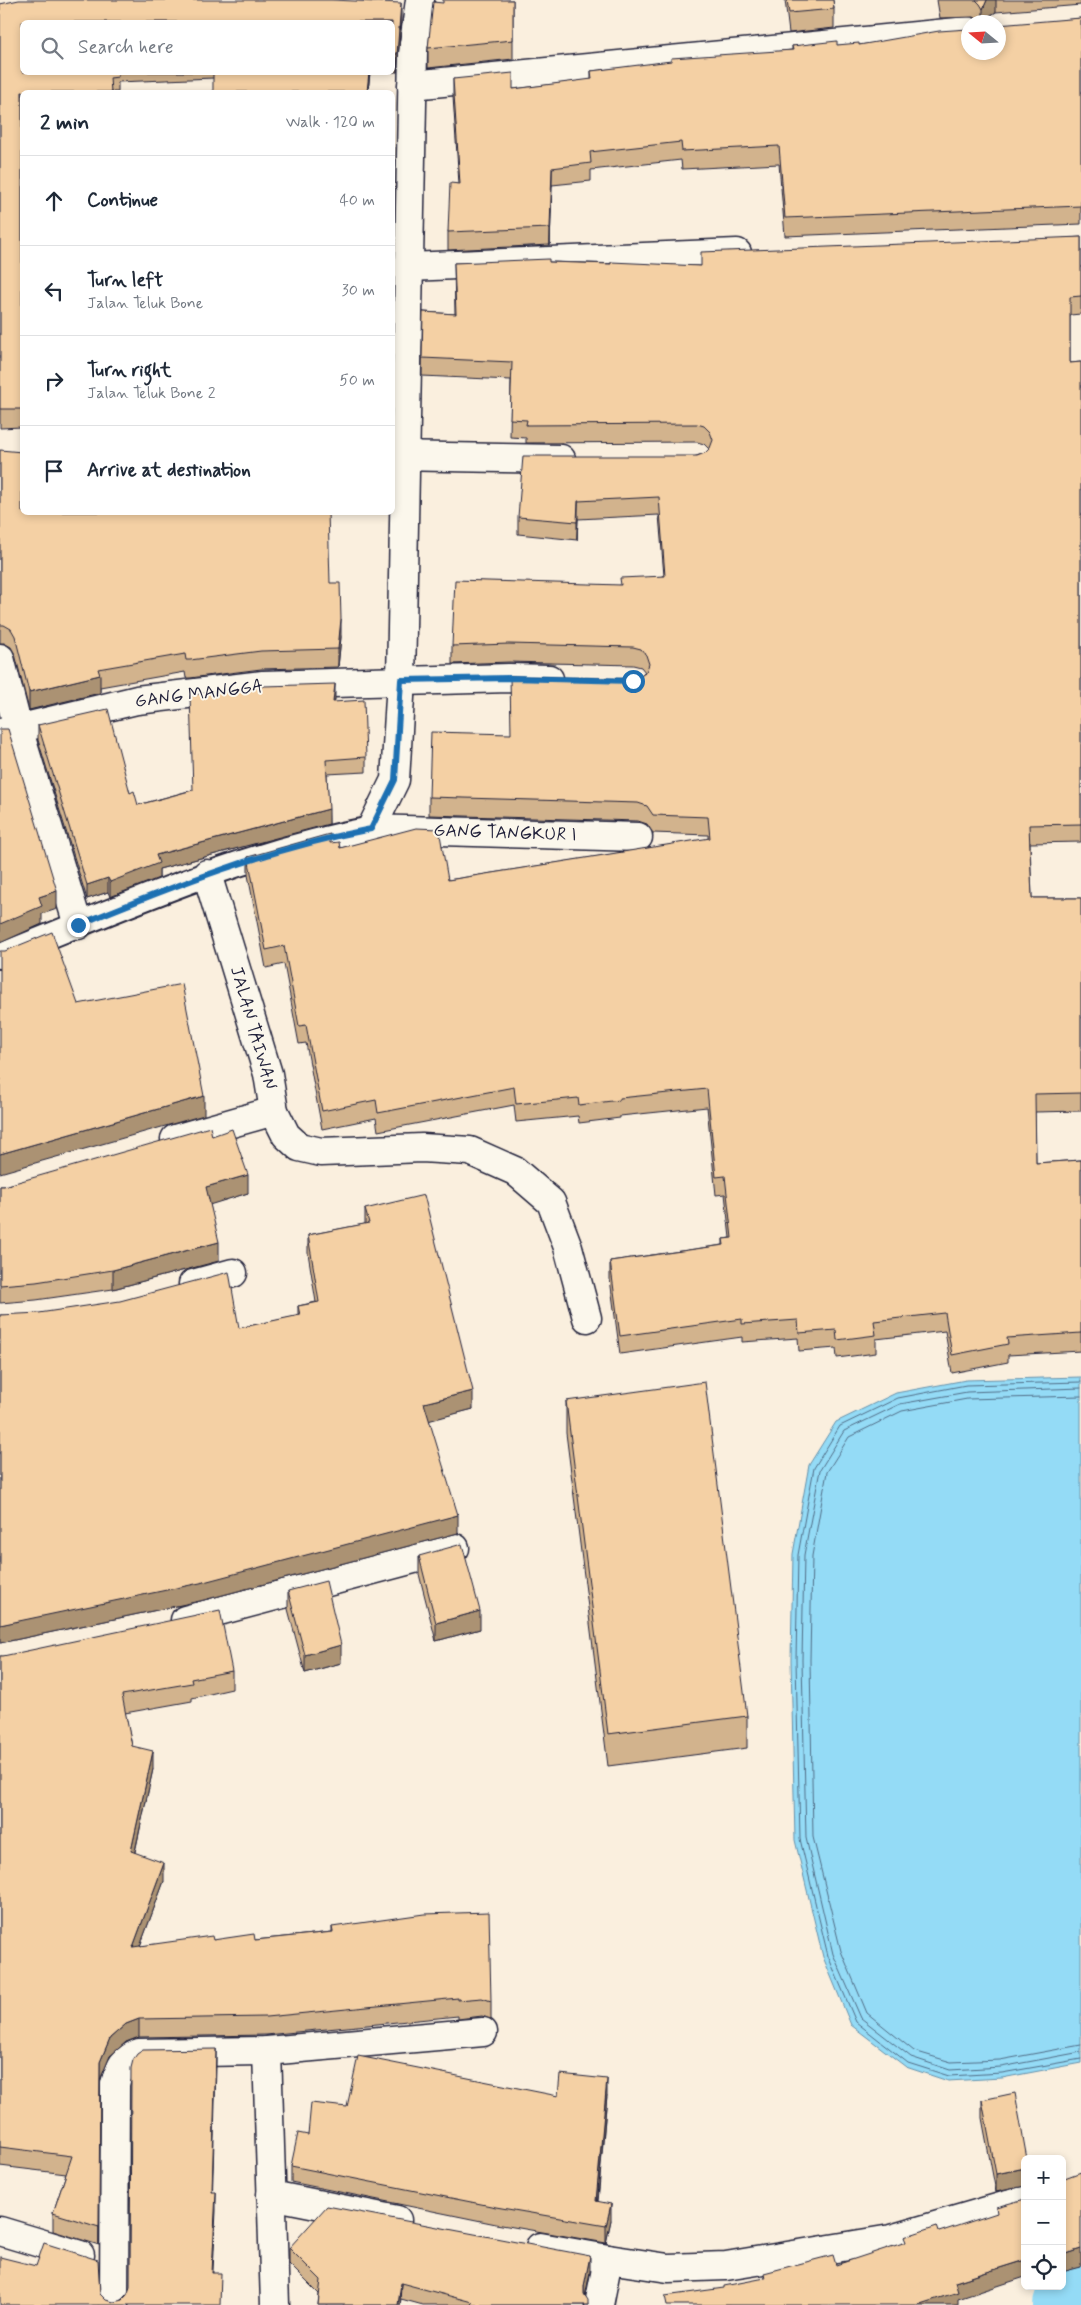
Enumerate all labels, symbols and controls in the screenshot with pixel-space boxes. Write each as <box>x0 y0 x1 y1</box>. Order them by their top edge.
north arrow <box>961 15 1006 60</box>
search box <box>20 20 395 75</box>
icon: search <box>38 34 66 62</box>
text: Search here <box>78 35 174 60</box>
text: 2 min <box>40 109 89 137</box>
text: Walk · 120 m <box>286 112 375 133</box>
icon: ahead <box>40 187 68 215</box>
text: Continue <box>87 188 158 213</box>
text: 40 m <box>339 190 375 211</box>
text: Turn left <box>87 268 163 293</box>
icon: left <box>40 277 68 305</box>
text: 30 m <box>342 280 375 301</box>
text: Jalan Teluk Bone <box>87 293 203 314</box>
text: Turn right <box>87 358 171 383</box>
icon: right <box>40 367 68 395</box>
text: 50 m <box>339 370 375 391</box>
text: Jalan Teluk Bone 2 <box>87 383 216 404</box>
icon: arrive <box>40 457 68 485</box>
text: Arrive at destination <box>87 458 251 483</box>
route start <box>622 670 645 693</box>
street label: GANG MANGGA <box>134 674 264 714</box>
street label: GANG TANGKUR I <box>433 819 577 847</box>
route end <box>67 914 90 937</box>
street label: JALAN TAIWAN <box>224 964 282 1093</box>
map controls <box>1021 2155 1066 2290</box>
button: + <box>1021 2155 1066 2200</box>
button: − <box>1021 2200 1066 2245</box>
button: locate <box>1021 2245 1066 2290</box>

